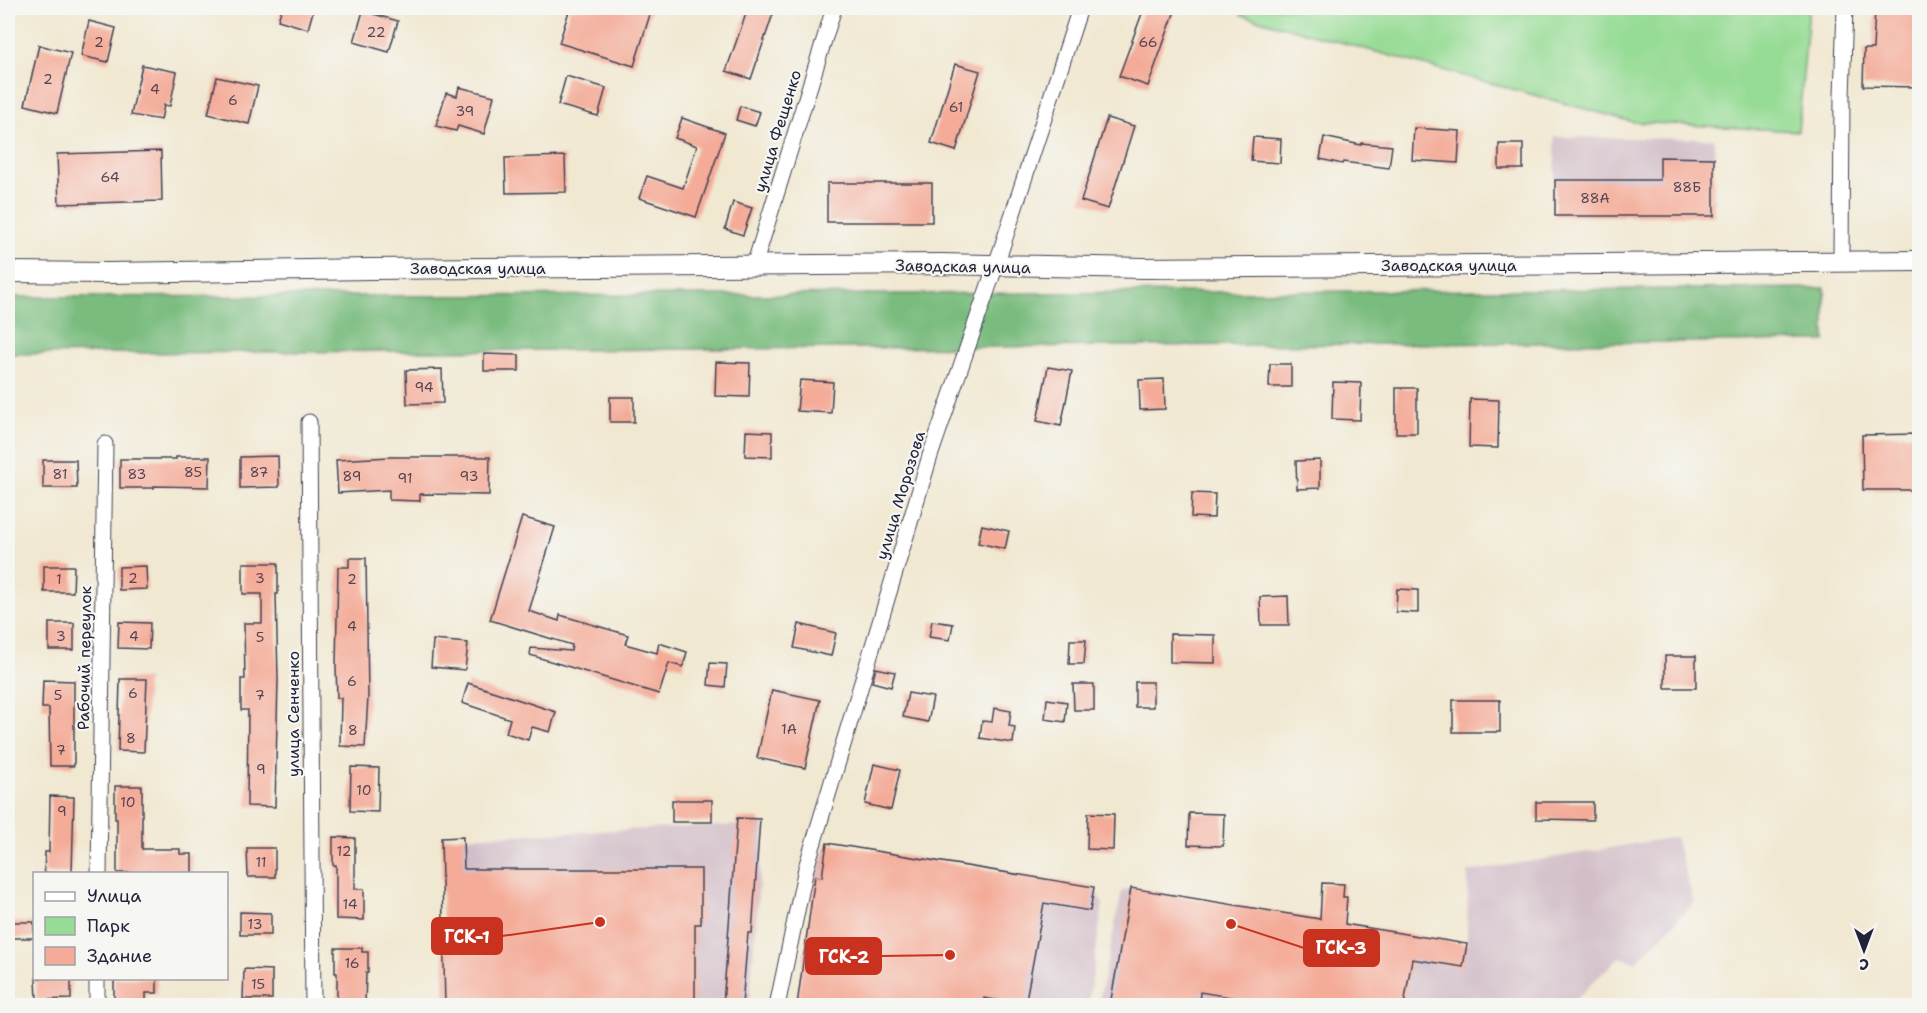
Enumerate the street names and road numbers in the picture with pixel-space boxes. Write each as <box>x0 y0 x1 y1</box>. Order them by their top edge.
street label: улица Фещенко <box>749 67 806 195</box>
street label: Заводская улица <box>895 255 1031 278</box>
street label: Заводская улица <box>1381 255 1517 276</box>
street label: Заводская улица <box>410 258 546 279</box>
street label: улица Морозова <box>871 428 930 562</box>
street label: Рабочий переулок <box>73 585 96 730</box>
street label: улица Сенченко <box>283 651 304 777</box>

